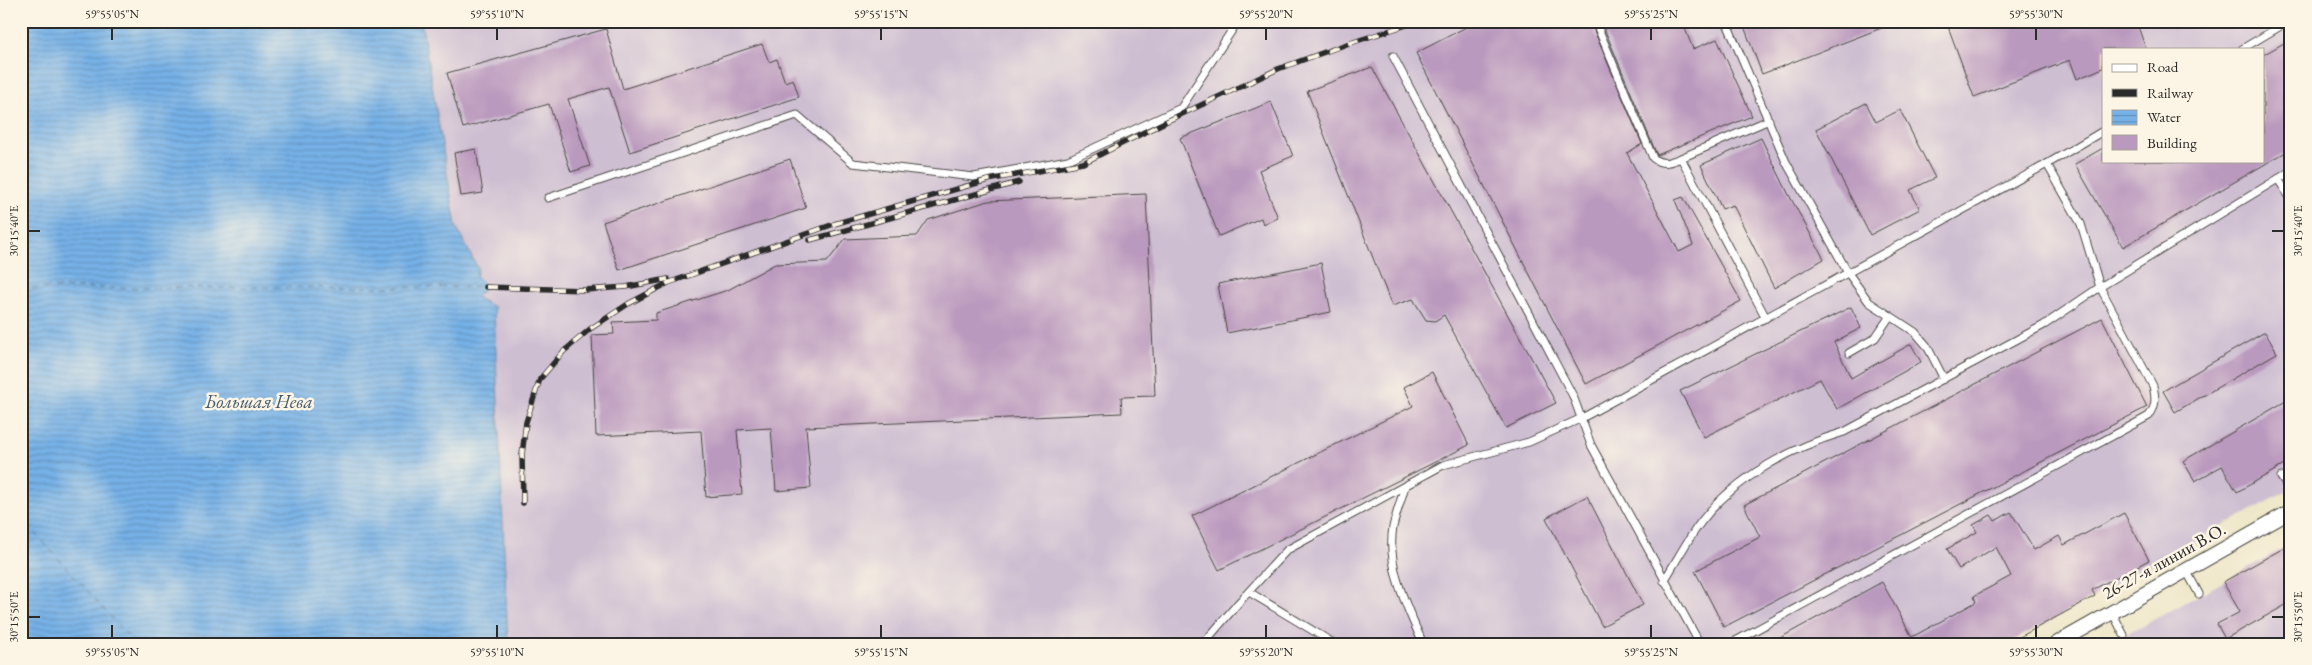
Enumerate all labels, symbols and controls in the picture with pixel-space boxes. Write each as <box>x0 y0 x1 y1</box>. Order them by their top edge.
text: 59°55'05"N <box>85 6 139 22</box>
text: 59°55'10"N <box>470 6 524 22</box>
text: 59°55'15"N <box>854 6 908 22</box>
text: 59°55'20"N <box>1239 6 1293 22</box>
text: 59°55'25"N <box>1624 6 1678 22</box>
text: 59°55'30"N <box>2009 6 2063 22</box>
legend <box>2102 48 2264 162</box>
text: Road <box>2147 57 2179 76</box>
text: Railway <box>2147 83 2194 102</box>
text: Water <box>2147 107 2181 126</box>
text: Building <box>2147 133 2197 152</box>
text: 30°15'40"E <box>6 205 22 257</box>
text: 30°15'40"E <box>2290 205 2306 257</box>
water label: Большая Нева <box>204 389 313 414</box>
street label: 26-27-я линии В.О. <box>2098 517 2230 604</box>
text: 30°15'50"E <box>6 591 22 643</box>
text: 30°15'50"E <box>2290 591 2306 643</box>
text: 59°55'05"N <box>85 644 139 660</box>
text: 59°55'10"N <box>470 644 524 660</box>
text: 59°55'15"N <box>854 644 908 660</box>
text: 59°55'20"N <box>1239 644 1293 660</box>
text: 59°55'25"N <box>1624 644 1678 660</box>
text: 59°55'30"N <box>2009 644 2063 660</box>

